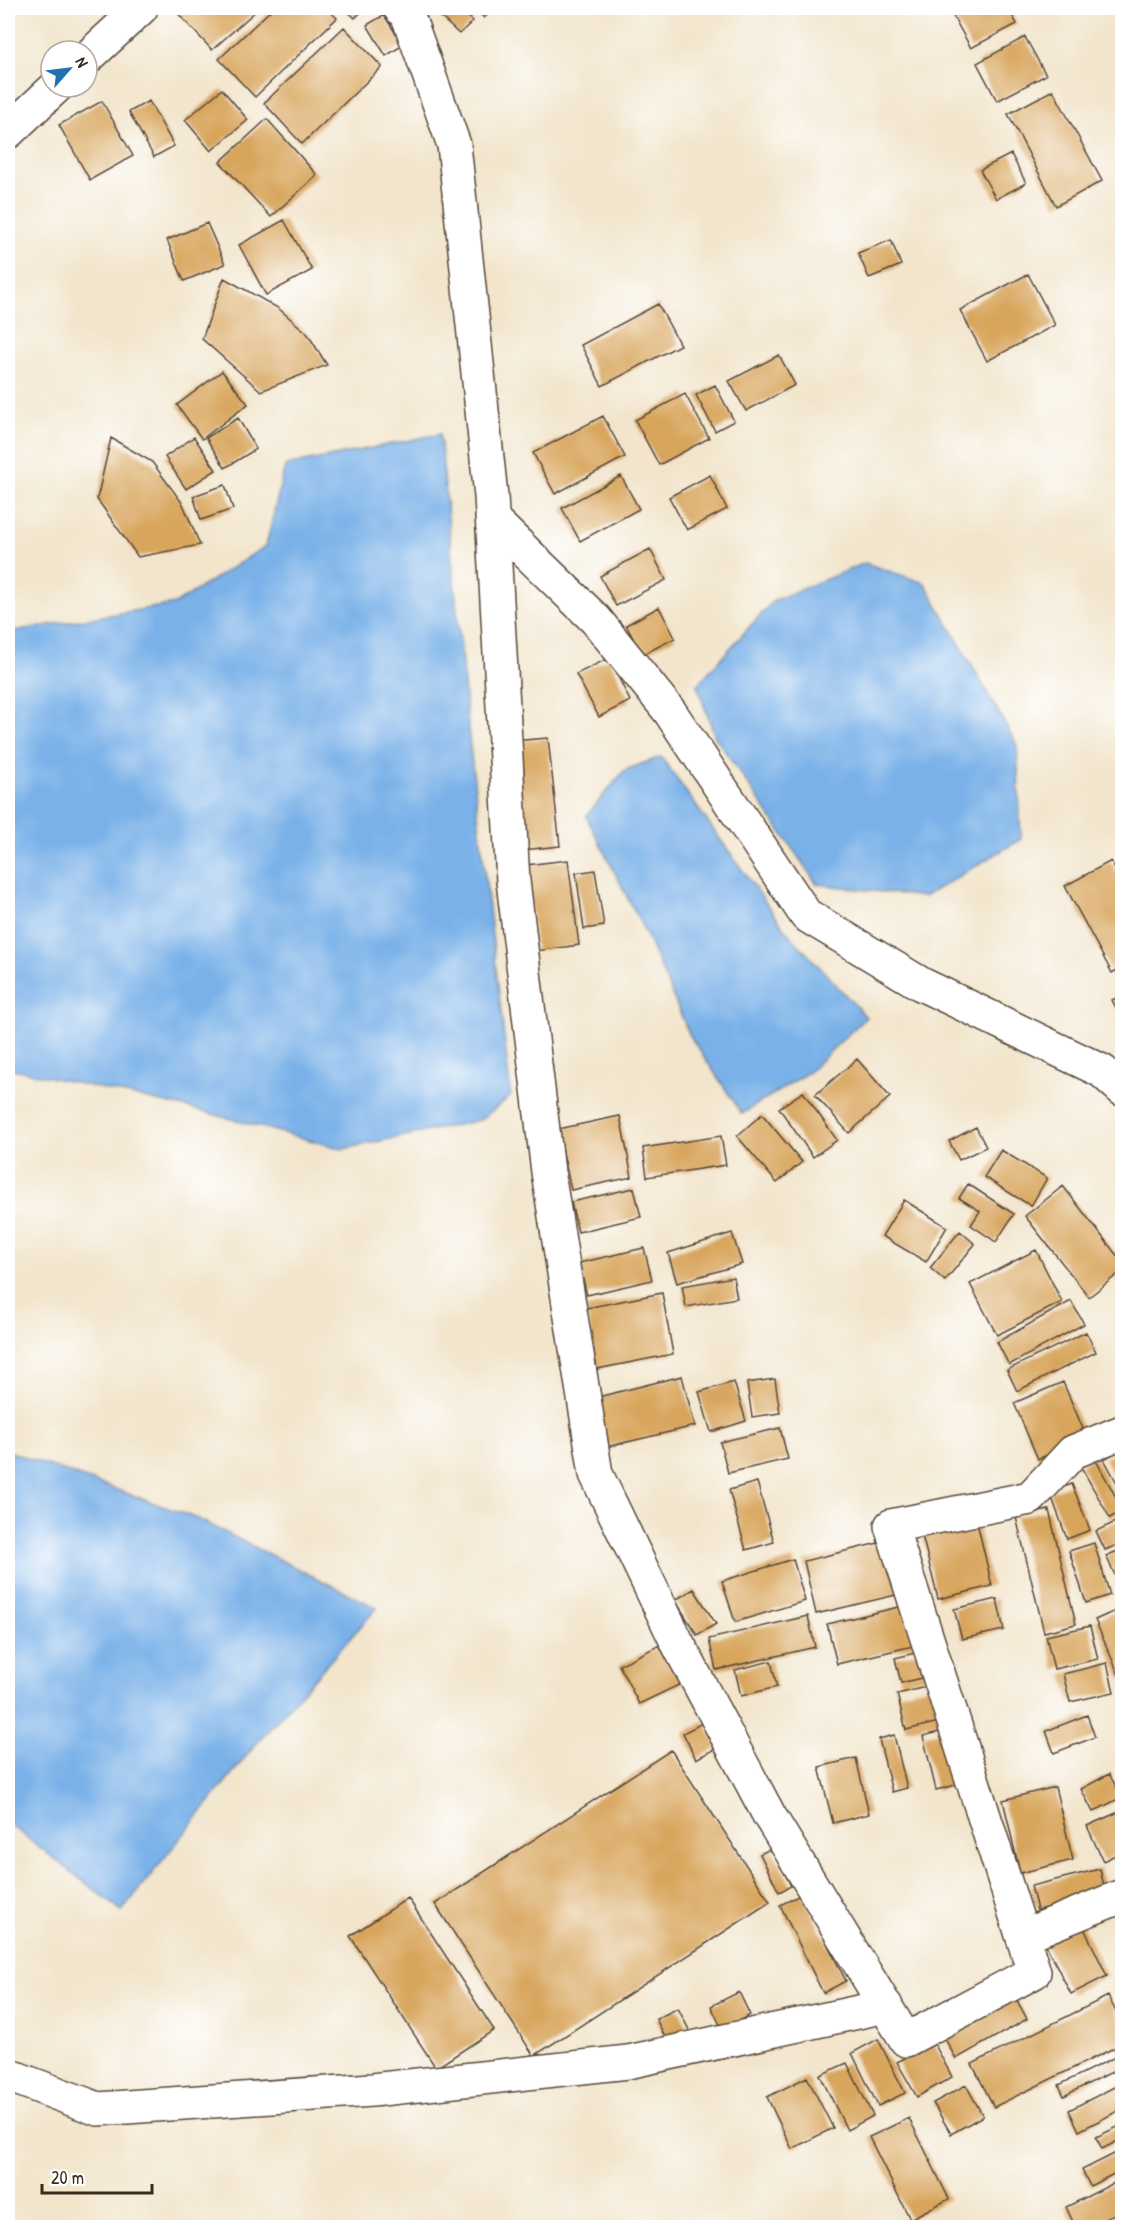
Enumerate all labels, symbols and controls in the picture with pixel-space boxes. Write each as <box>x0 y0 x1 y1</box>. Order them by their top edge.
north arrow <box>39 39 99 99</box>
text: N <box>71 53 94 71</box>
scale bar <box>42 2157 152 2195</box>
text: 20 m <box>51 2165 84 2190</box>

